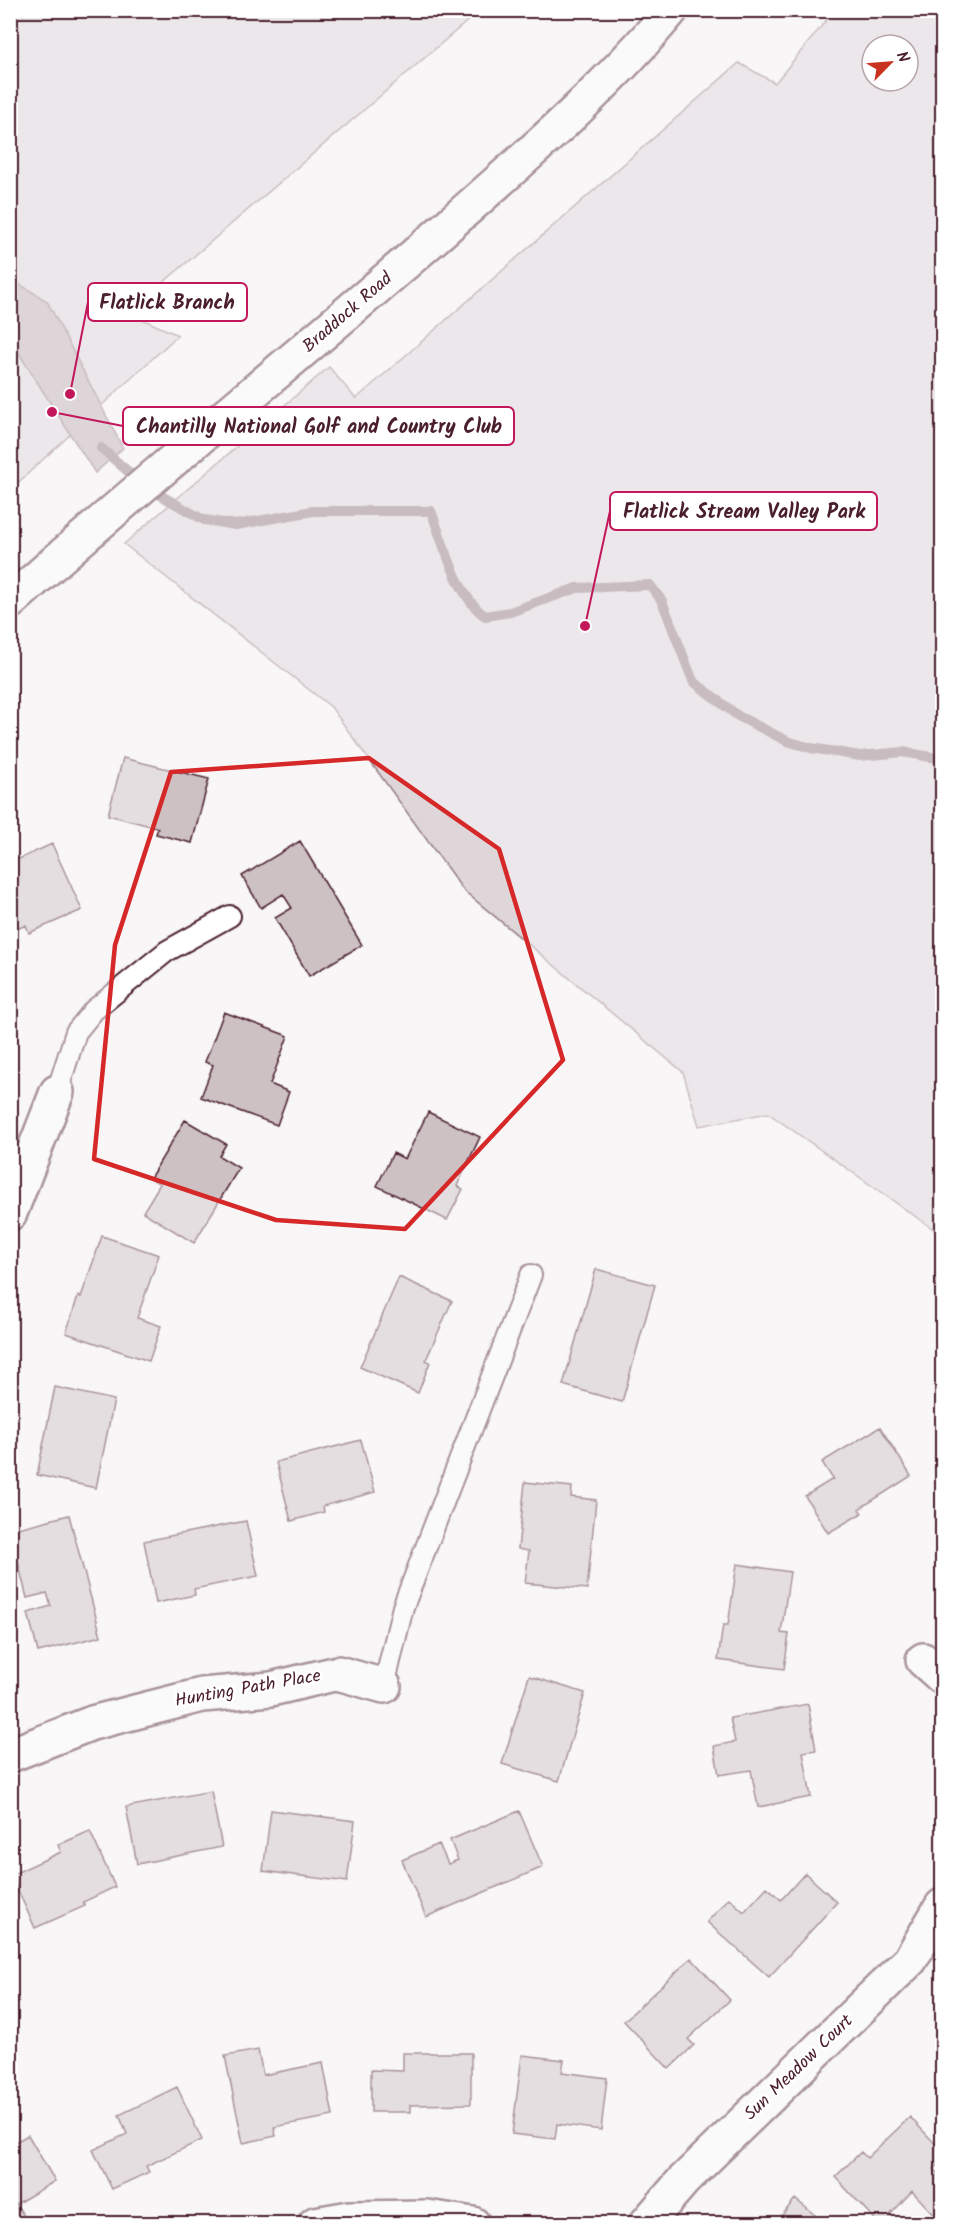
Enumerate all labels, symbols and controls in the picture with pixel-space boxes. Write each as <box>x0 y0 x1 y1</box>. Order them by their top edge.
north arrow <box>860 33 920 93</box>
text: N <box>889 47 916 67</box>
street label: Braddock Road <box>296 265 400 361</box>
callout: Flatlick Branch <box>88 283 247 321</box>
text: Flatlick Branch <box>99 288 235 320</box>
callout: Chantilly National Golf and Country Club <box>123 407 514 445</box>
text: Chantilly National Golf and Country Club <box>136 412 502 444</box>
callout: Flatlick Stream Valley Park <box>610 492 877 530</box>
text: Flatlick Stream Valley Park <box>623 497 866 529</box>
street label: Hunting Path Place <box>173 1662 323 1716</box>
street label: Sun Meadow Court <box>738 2007 861 2128</box>

